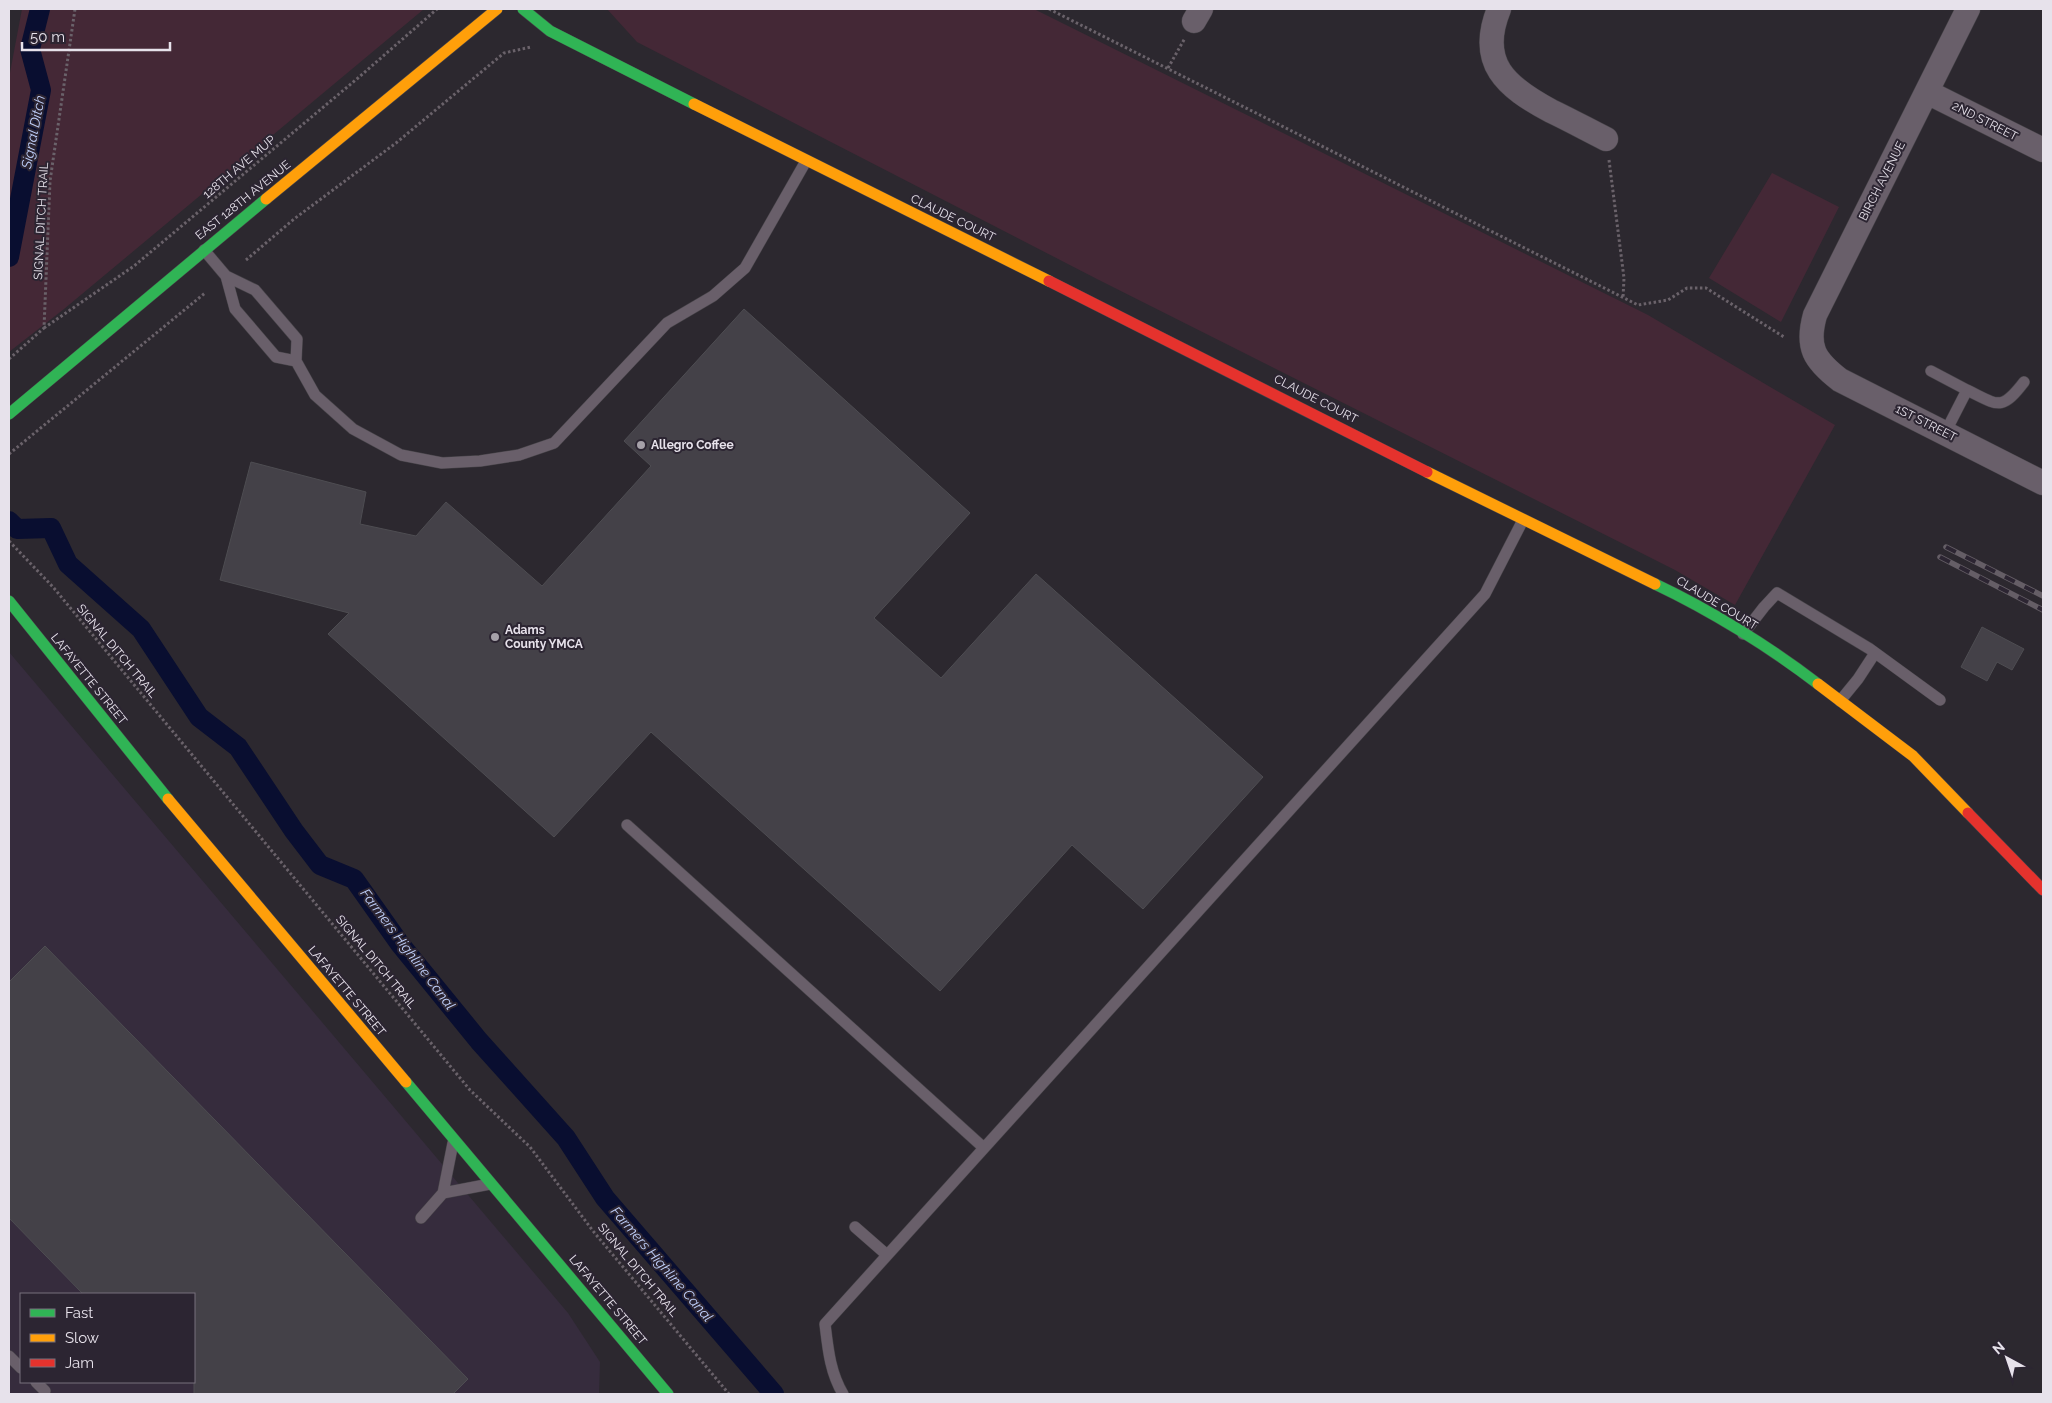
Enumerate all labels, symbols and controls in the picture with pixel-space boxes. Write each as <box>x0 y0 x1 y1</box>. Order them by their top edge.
scale bar <box>22 20 170 52</box>
text: 50 m <box>30 28 65 46</box>
water label: Signal Ditch <box>18 94 48 171</box>
street label: 2ND STREET <box>1950 99 2021 144</box>
street label: 128TH AVE MUP <box>200 132 278 201</box>
street label: BIRCH AVENUE <box>1856 139 1908 223</box>
street label: EAST 128TH AVENUE <box>193 157 293 243</box>
street label: SIGNAL DITCH TRAIL <box>31 162 51 280</box>
street label: CLAUDE COURT <box>908 191 998 245</box>
street label: CLAUDE COURT <box>1272 372 1361 426</box>
street label: 1ST STREET <box>1893 402 1960 445</box>
place label: Allegro Coffee <box>651 438 734 452</box>
marker: Allegro Coffee <box>635 439 647 451</box>
street label: CLAUDE COURT <box>1674 573 1761 633</box>
street label: SIGNAL DITCH TRAIL <box>74 601 160 701</box>
place label: Adams County YMCA <box>505 623 584 651</box>
street label: LAFAYETTE STREET <box>48 631 130 728</box>
marker: Adams County YMCA <box>489 631 501 643</box>
water label: Farmers Highline Canal <box>357 885 459 1013</box>
street label: SIGNAL DITCH TRAIL <box>333 912 419 1012</box>
street label: LAFAYETTE STREET <box>305 943 389 1039</box>
water label: Farmers Highline Canal <box>608 1203 717 1325</box>
street label: SIGNAL DITCH TRAIL <box>595 1220 681 1320</box>
street label: LAFAYETTE STREET <box>566 1252 650 1348</box>
legend <box>20 1293 195 1383</box>
text: Fast <box>65 1304 93 1322</box>
text: Slow <box>65 1329 99 1347</box>
north arrow <box>1982 1333 2032 1383</box>
text: N <box>1989 1338 2008 1358</box>
text: Jam <box>65 1354 94 1372</box>

